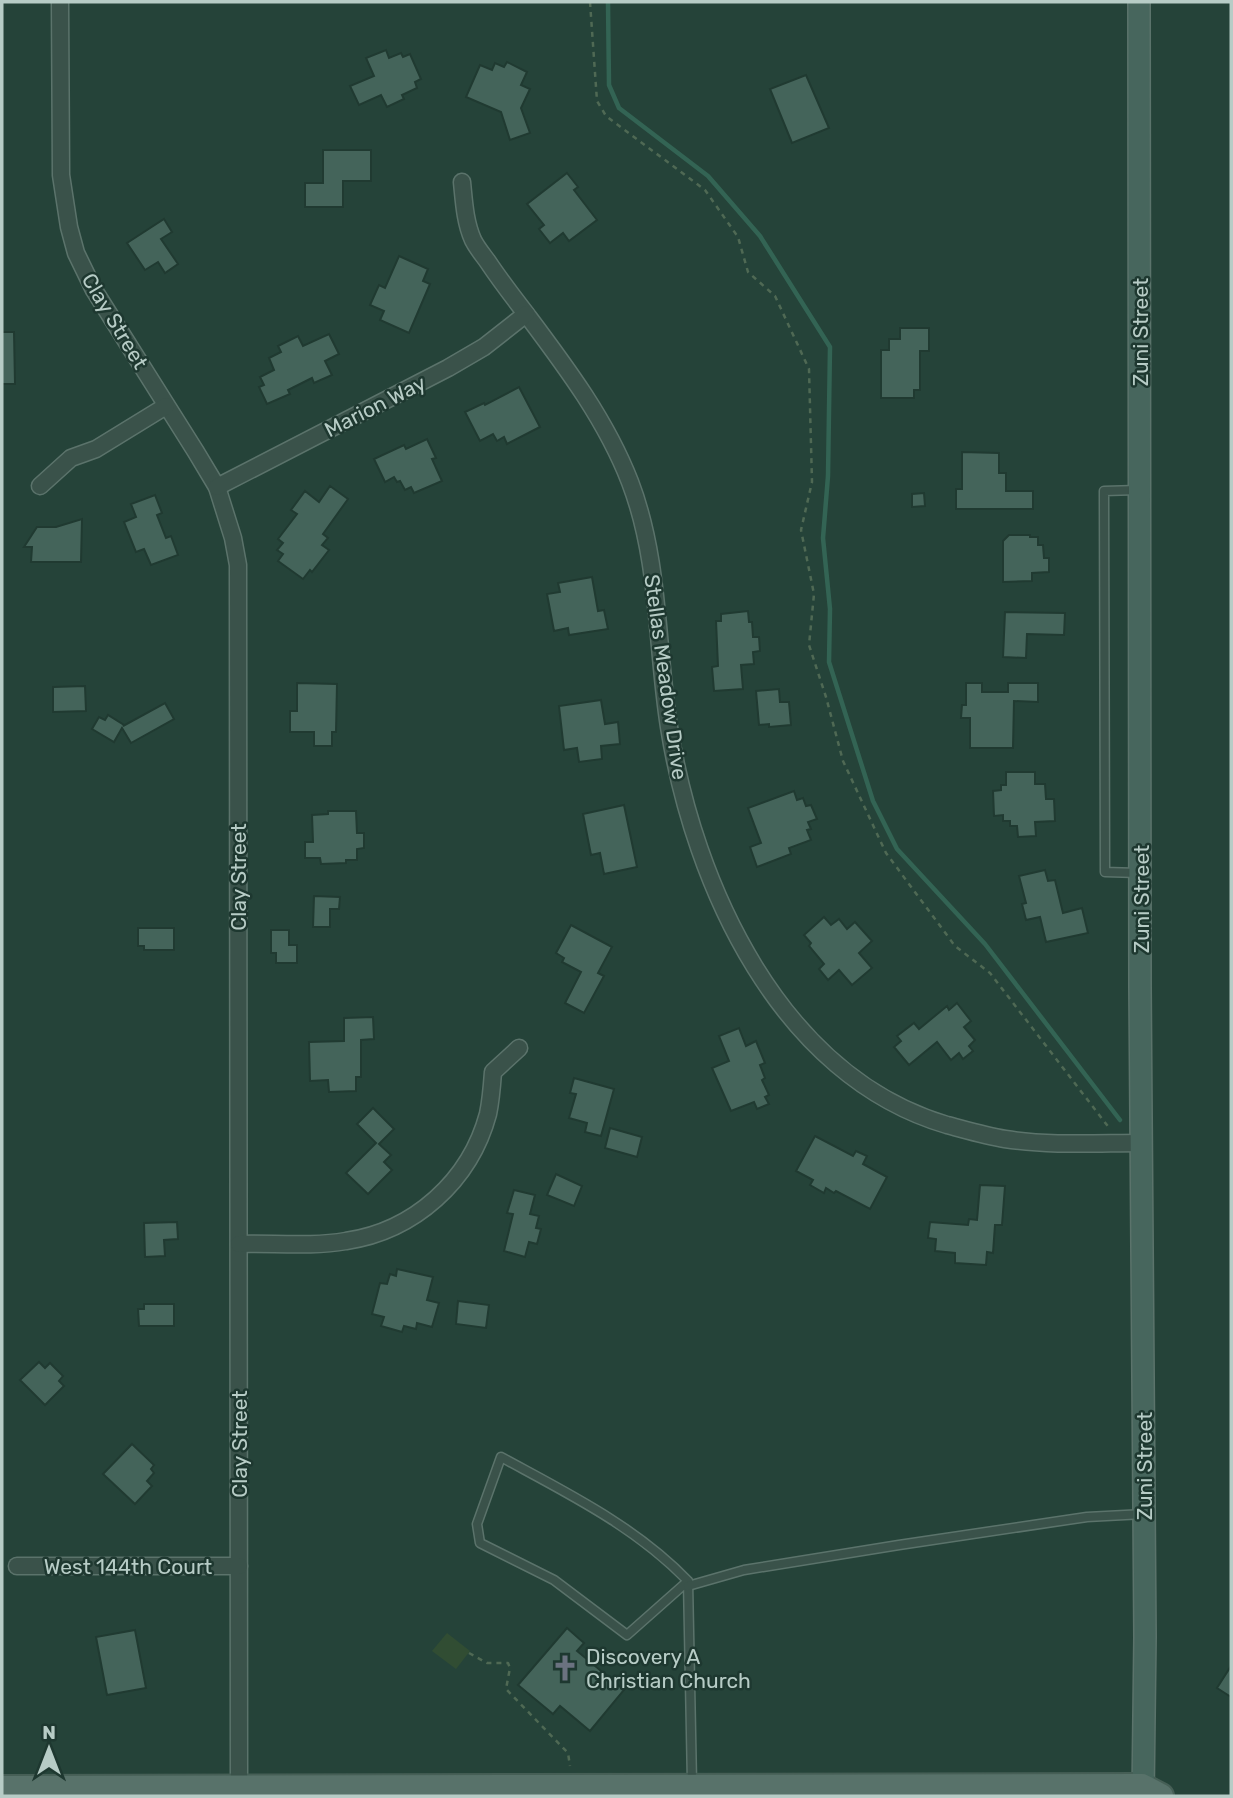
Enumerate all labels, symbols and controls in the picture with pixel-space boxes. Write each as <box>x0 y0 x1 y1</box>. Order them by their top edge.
street label: Clay Street <box>77 269 153 373</box>
street label: Zuni Street <box>1128 278 1153 386</box>
street label: Marion Way <box>320 370 430 442</box>
street label: Stellas Meadow Drive <box>639 573 693 781</box>
street label: Clay Street <box>226 823 251 931</box>
street label: Zuni Street <box>1129 845 1154 953</box>
street label: Clay Street <box>227 1390 252 1498</box>
street label: Zuni Street <box>1132 1412 1157 1520</box>
street label: West 144th Court <box>44 1554 212 1579</box>
place label: Discovery A Christian Church <box>586 1644 751 1693</box>
church icon: Discovery A Christian Church <box>550 1653 580 1683</box>
north arrow <box>14 1714 84 1784</box>
text: N <box>42 1721 56 1744</box>

